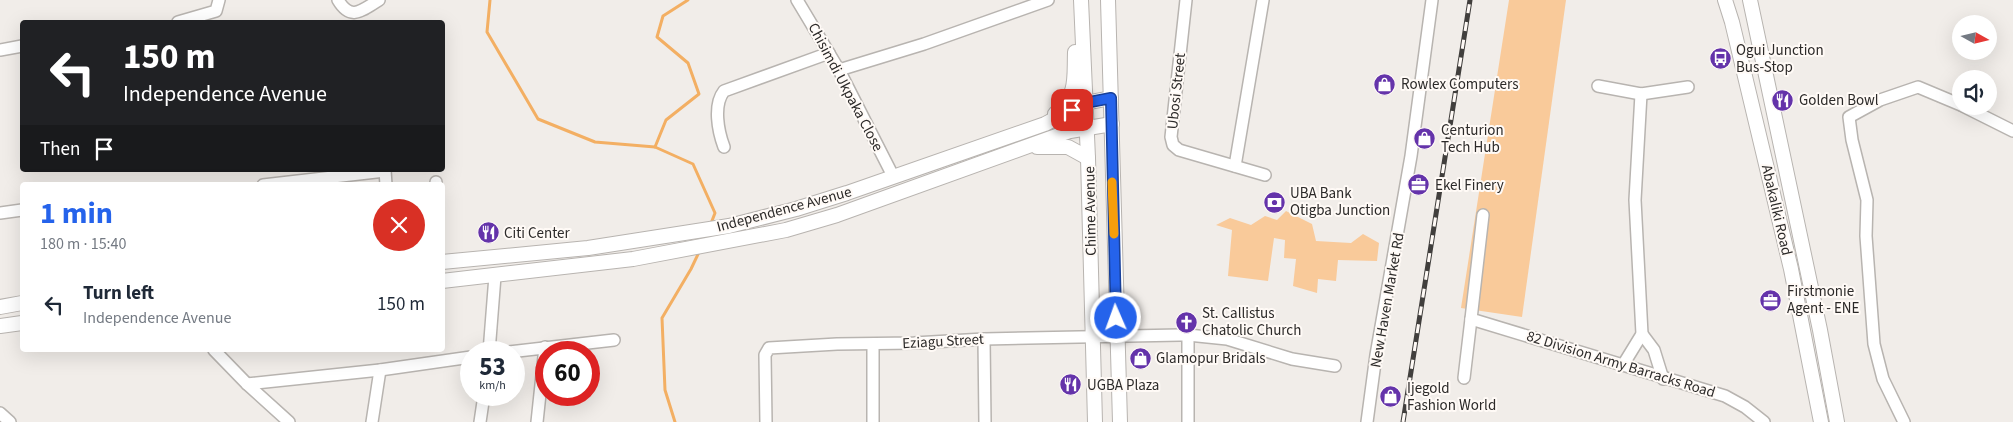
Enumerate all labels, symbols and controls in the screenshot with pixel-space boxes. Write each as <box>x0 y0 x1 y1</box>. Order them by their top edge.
north arrow <box>1952 15 1998 60</box>
map controls <box>1952 15 1997 115</box>
street label: Chisimdi Ukpaka Close <box>803 19 888 155</box>
text: 150 m <box>123 32 215 82</box>
icon: left <box>40 40 105 105</box>
place label: Ogui Junction Bus-Stop <box>1736 40 1824 78</box>
bus stop icon: Ogui Junction Bus-Stop <box>1708 47 1732 71</box>
street label: Ubosi Street <box>1162 52 1191 130</box>
button: sound <box>1952 70 1997 115</box>
shop icon: Rowlex Computers <box>1373 72 1397 96</box>
place label: Rowlex Computers <box>1401 74 1518 95</box>
text: Independence Avenue <box>123 78 327 110</box>
restaurant icon: Golden Bowl <box>1771 88 1795 112</box>
pin <box>1051 89 1093 131</box>
place label: Golden Bowl <box>1799 90 1879 111</box>
icon: arrive <box>1058 96 1086 124</box>
place label: Centurion Tech Hub <box>1441 120 1504 158</box>
shop icon: Centurion Tech Hub <box>1413 127 1437 151</box>
icon: arrive <box>90 135 118 163</box>
text: Then <box>40 136 80 163</box>
street label: Abakaliki Road <box>1756 163 1797 258</box>
street label: Chime Avenue <box>1079 166 1102 256</box>
office icon: Ekel Finery <box>1407 173 1431 197</box>
place label: Ekel Finery <box>1435 175 1504 196</box>
street label: Independence Avenue <box>714 181 854 238</box>
place label: UBA Bank Otigba Junction <box>1290 183 1390 221</box>
bank icon: UBA Bank Otigba Junction <box>1262 190 1286 214</box>
text: 1 min <box>40 192 113 235</box>
button: close <box>373 199 425 251</box>
restaurant icon: Citi Center <box>476 221 500 245</box>
place label: Citi Center <box>504 223 571 244</box>
street label: New Haven Market Rd <box>1365 231 1410 369</box>
text: 180 m · 15:40 <box>40 233 127 255</box>
text: Turn left <box>83 280 154 307</box>
place label: Firstmonie Agent - ENE <box>1787 281 1859 319</box>
office icon: Firstmonie Agent - ENE <box>1759 288 1783 312</box>
icon: left <box>40 291 68 319</box>
text: 150 m <box>377 291 425 318</box>
position arrow <box>1089 291 1141 343</box>
place label: St. Callistus Chatolic Church <box>1202 303 1301 341</box>
text: Independence Avenue <box>83 307 231 329</box>
church icon: St. Callistus Chatolic Church <box>1174 310 1198 334</box>
street label: 82 Division Army Barracks Road <box>1524 326 1718 403</box>
street label: Eziagu Street <box>902 329 984 354</box>
speed limit sign: 60 <box>535 341 600 406</box>
shop icon: Glamopur Bridals <box>1128 346 1152 370</box>
place label: Glamopur Bridals <box>1156 348 1266 369</box>
text: 53 <box>479 349 506 385</box>
restaurant icon: UGBA Plaza <box>1059 373 1083 397</box>
place label: UGBA Plaza <box>1087 375 1159 396</box>
text: km/h <box>479 377 506 394</box>
place label: Ijegold Fashion World <box>1407 378 1496 416</box>
shop icon: Ijegold Fashion World <box>1379 385 1403 409</box>

